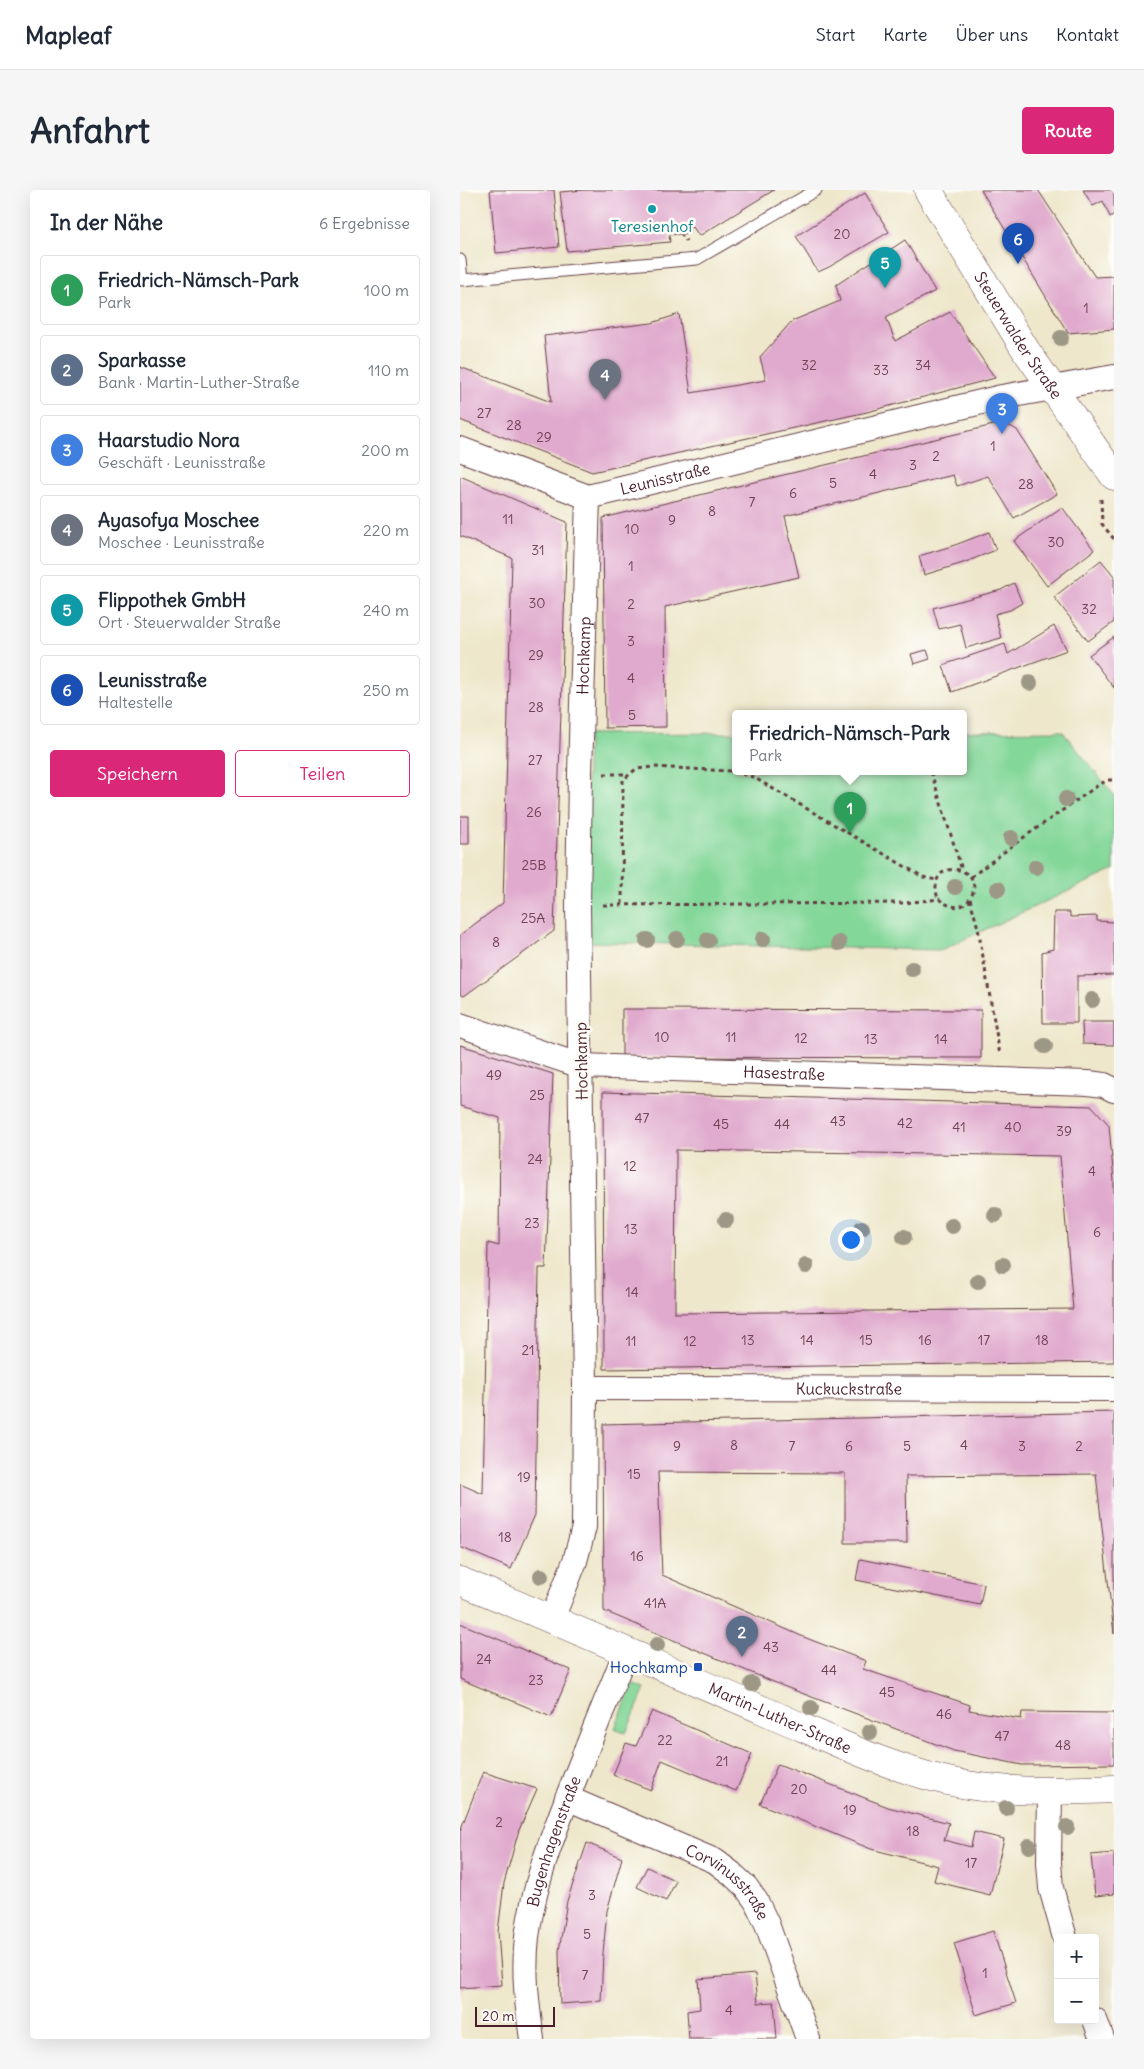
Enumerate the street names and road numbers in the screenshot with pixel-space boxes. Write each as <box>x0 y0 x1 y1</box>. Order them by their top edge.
street label: Steuerwalder Straße <box>970 268 1067 403</box>
street label: Leunisstraße <box>618 458 712 499</box>
street label: Hochkamp <box>572 616 595 695</box>
street label: Hochkamp <box>570 1022 592 1100</box>
street label: Hasestraße <box>743 1061 825 1084</box>
street label: Kuckuckstraße <box>796 1378 902 1399</box>
street label: Martin-Luther-Straße <box>706 1678 854 1757</box>
street label: Bugenhagenstraße <box>522 1773 585 1909</box>
street label: Corvinusstraße <box>682 1840 774 1923</box>

